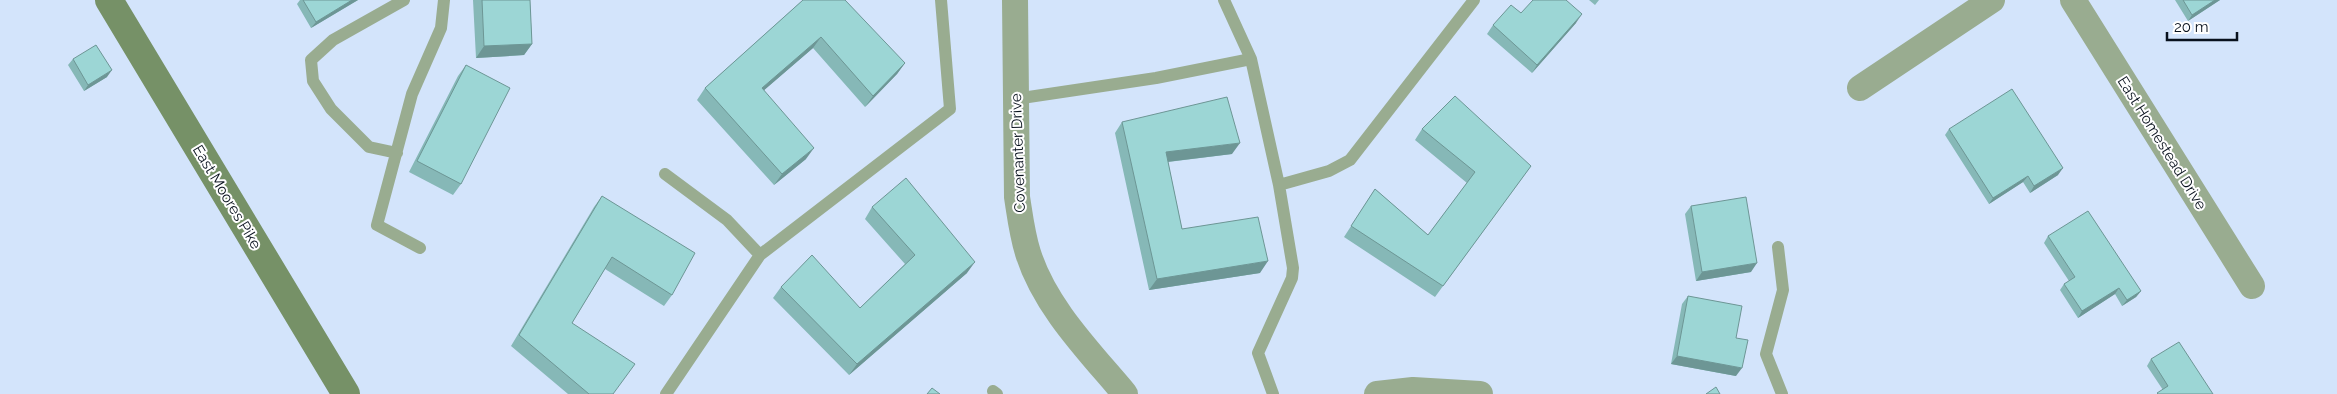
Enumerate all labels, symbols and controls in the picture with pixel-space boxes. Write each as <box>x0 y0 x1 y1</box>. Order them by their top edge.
scale bar <box>2167 10 2237 42</box>
text: 20 m <box>2174 18 2209 36</box>
street label: East Homestead Drive <box>2114 73 2211 213</box>
street label: Covenanter Drive <box>1007 93 1029 213</box>
street label: East Moores Pike <box>189 142 265 252</box>

